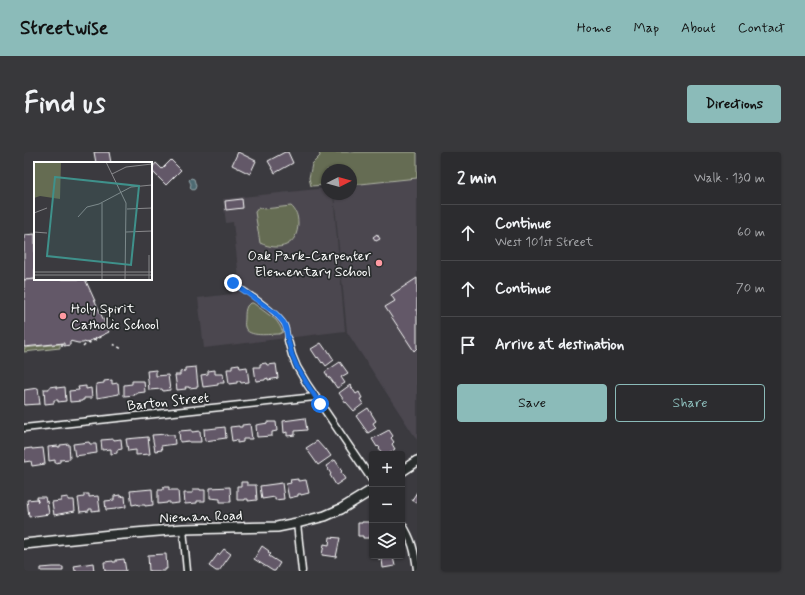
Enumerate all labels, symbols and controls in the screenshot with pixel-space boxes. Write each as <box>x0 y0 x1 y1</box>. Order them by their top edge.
text: Streetwise <box>20 16 108 41</box>
text: Home <box>577 19 611 37</box>
text: Map <box>633 19 659 37</box>
text: About <box>681 19 716 37</box>
text: Contact <box>738 19 785 37</box>
button: Directions <box>687 85 781 123</box>
text: Find us <box>24 86 105 123</box>
inset map <box>34 162 152 280</box>
north arrow <box>321 164 357 200</box>
text: 2 min <box>457 167 497 189</box>
text: Walk · 130 m <box>694 170 765 187</box>
text: Continue <box>495 214 551 234</box>
icon: ahead <box>457 222 479 244</box>
text: 60 m <box>737 224 765 241</box>
text: West 101st Street <box>495 234 593 251</box>
place label: Oak Park-Carpenter Elementary School <box>248 247 371 281</box>
marker: Oak Park-Carpenter Elementary School <box>374 258 384 268</box>
route end <box>224 274 242 292</box>
icon: ahead <box>457 278 479 300</box>
text: Continue <box>495 279 551 299</box>
text: 70 m <box>736 280 765 297</box>
place label: Holy Spirit Catholic School <box>71 300 159 334</box>
marker: Holy Spirit Catholic School <box>58 311 68 321</box>
icon: arrive <box>457 334 479 356</box>
text: Arrive at destination <box>495 335 624 355</box>
button: Save <box>457 384 607 422</box>
button: Share <box>615 384 765 422</box>
street label: Barton Street <box>126 389 210 415</box>
route start <box>311 395 329 413</box>
map controls <box>369 451 405 559</box>
button: + <box>369 451 405 487</box>
button: − <box>369 487 405 523</box>
street label: Nieman Road <box>159 507 243 527</box>
button: layers <box>369 523 405 559</box>

